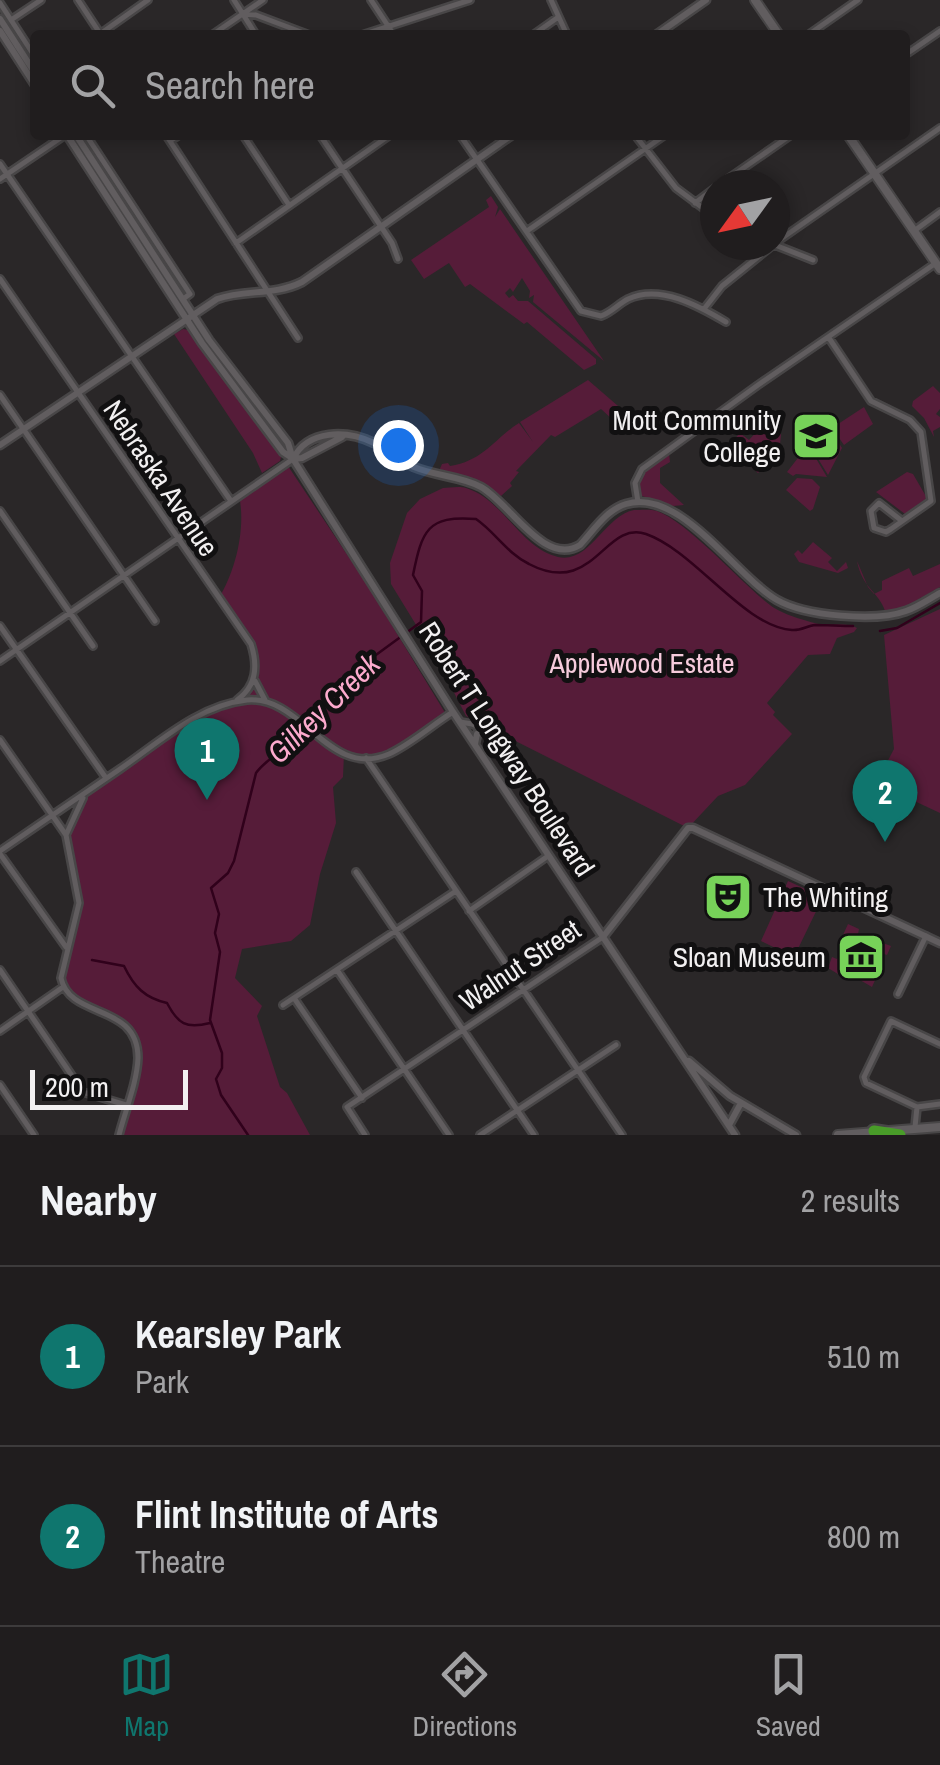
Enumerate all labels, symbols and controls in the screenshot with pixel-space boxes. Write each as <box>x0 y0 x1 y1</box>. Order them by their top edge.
search box <box>30 30 910 140</box>
icon: search <box>65 58 120 113</box>
text: Search here <box>145 60 315 111</box>
north arrow <box>700 170 790 260</box>
street label: Nebraska Avenue <box>95 392 227 564</box>
place label: Mott Community College <box>613 401 782 471</box>
school or university icon: Mott Community College <box>790 410 842 462</box>
your location <box>373 420 424 471</box>
street label: Robert T Longway Boulevard <box>410 614 604 884</box>
water label: Gilkey Creek <box>258 643 389 772</box>
park label: Applewood Estate <box>548 644 735 682</box>
pin: 1 <box>174 718 240 800</box>
pin: 2 <box>852 760 918 842</box>
theatre icon: The Whiting <box>702 871 754 923</box>
place label: The Whiting <box>763 878 888 916</box>
street label: Walnut Street <box>452 911 588 1019</box>
museum icon: Sloan Museum <box>835 931 887 983</box>
place label: Sloan Museum <box>673 938 826 976</box>
scale bar <box>30 1065 188 1110</box>
text: 200 m <box>45 1068 109 1106</box>
text: Nearby <box>40 1172 157 1228</box>
text: 2 results <box>801 1179 900 1222</box>
text: Kearsley Park <box>135 1309 341 1360</box>
text: 1 <box>65 1335 80 1378</box>
text: 510 m <box>827 1335 900 1378</box>
text: Park <box>135 1360 189 1403</box>
text: Flint Institute of Arts <box>135 1489 439 1540</box>
text: 2 <box>65 1515 80 1558</box>
text: 800 m <box>827 1515 900 1558</box>
text: Theatre <box>135 1540 225 1583</box>
tab: Map <box>119 1647 174 1745</box>
tab: Directions <box>413 1647 517 1745</box>
tab: Saved <box>756 1647 821 1745</box>

